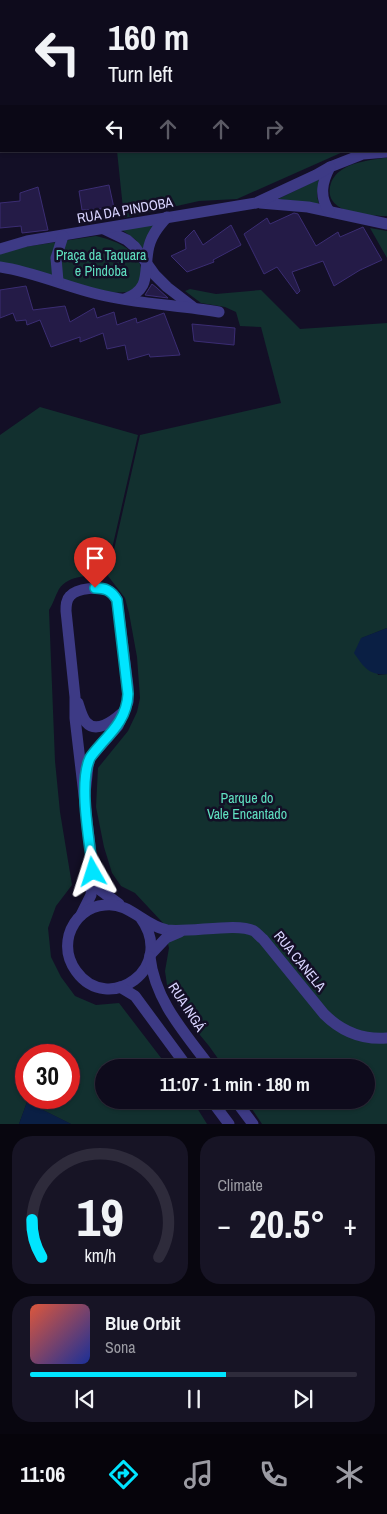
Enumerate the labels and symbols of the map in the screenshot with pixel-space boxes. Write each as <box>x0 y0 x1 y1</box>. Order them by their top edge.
street label: RUA DA PINDOBA <box>76 193 175 227</box>
park label: Praça da Taquara e Pindoba <box>56 246 147 280</box>
pin <box>74 537 116 588</box>
park label: Parque do Vale Encantado <box>207 789 287 823</box>
position arrow <box>66 845 118 897</box>
street label: RUA CANELA <box>270 927 330 995</box>
street label: RUA INGÁ <box>165 979 210 1035</box>
speed limit sign: 30 <box>15 1044 80 1109</box>

